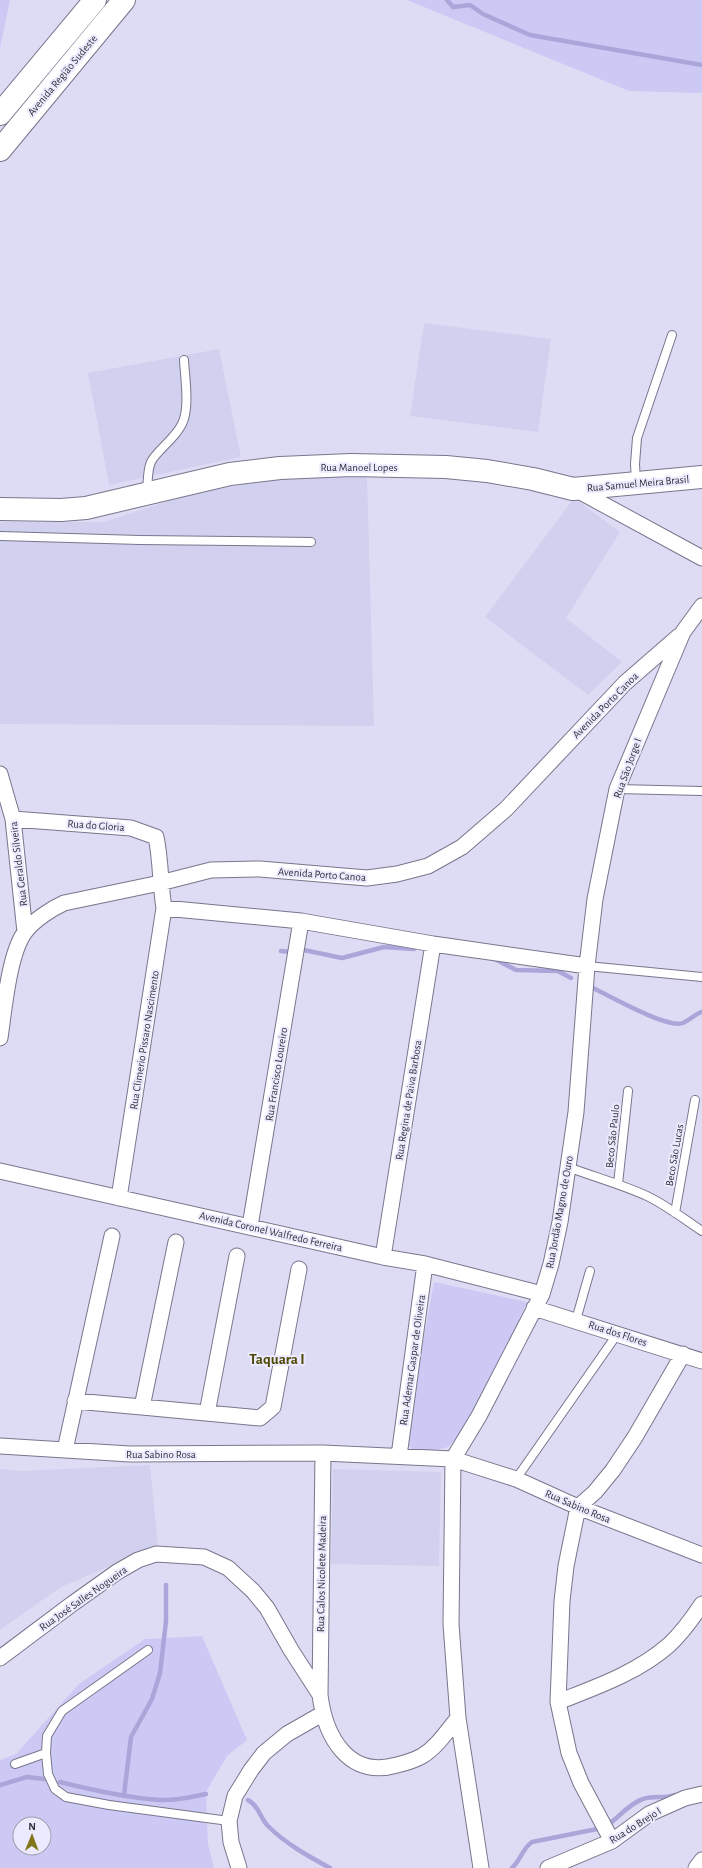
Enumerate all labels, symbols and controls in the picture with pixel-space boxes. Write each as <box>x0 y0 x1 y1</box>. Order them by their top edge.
street label: Avenida Região Sudeste <box>25 33 99 118</box>
street label: Rua Manoel Lopes <box>320 462 398 473</box>
street label: Rua Samuel Meira Brasil <box>586 474 690 493</box>
street label: Avenida Porto Canoa <box>570 670 640 740</box>
street label: Rua São Jorge I <box>612 737 643 800</box>
street label: Rua do Gloria <box>67 818 125 833</box>
street label: Rua Geraldo Silveira <box>8 821 29 907</box>
street label: Avenida Porto Canoa <box>278 866 366 883</box>
street label: Rua Climerio Pissaro Nascimento <box>128 970 161 1110</box>
street label: Rua Francisco Loureiro <box>264 1026 289 1122</box>
street label: Rua Regina de Paiva Barbosa <box>394 1039 423 1161</box>
street label: Beco São Paulo <box>604 1104 621 1168</box>
street label: Beco São Lucas <box>664 1123 685 1187</box>
street label: Rua Jordão Magno de Ouro <box>544 1155 575 1269</box>
street label: Avenida Coronel Walfredo Ferreira <box>198 1210 343 1253</box>
street label: Rua Ademar Gaspar de Oliveira <box>398 1294 427 1426</box>
street label: Rua dos Flores <box>587 1319 648 1348</box>
district label: Taquara I <box>249 1352 305 1367</box>
street label: Rua Sabino Rosa <box>126 1449 196 1460</box>
street label: Rua Sabino Rosa <box>543 1488 612 1525</box>
street label: Rua Calos Nicolete Madeira <box>315 1516 328 1632</box>
street label: Rua José Salles Nogueira <box>37 1564 129 1633</box>
street label: Rua do Brejo I <box>607 1805 663 1846</box>
north arrow <box>12 1816 52 1856</box>
text: N <box>28 1821 36 1832</box>

